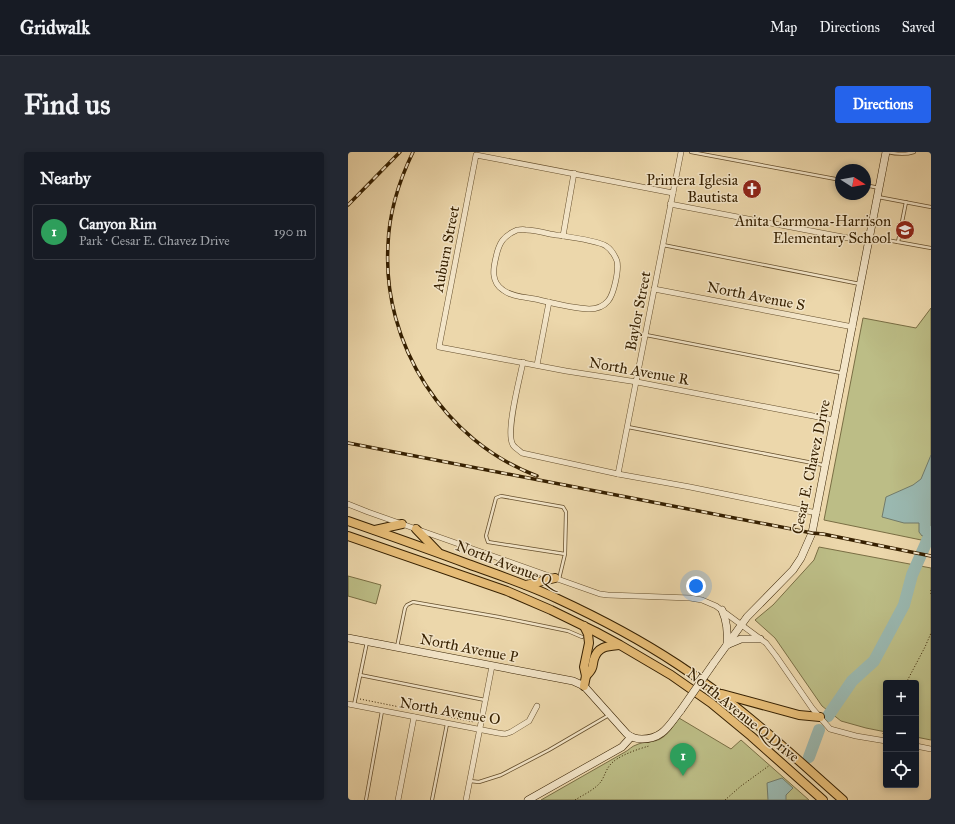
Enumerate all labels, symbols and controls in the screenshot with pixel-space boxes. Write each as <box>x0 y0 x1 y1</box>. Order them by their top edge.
text: Gridwalk <box>20 16 90 39</box>
text: Map <box>770 19 797 36</box>
text: Directions <box>819 19 880 36</box>
text: Saved <box>902 19 935 36</box>
button: Directions <box>835 86 931 123</box>
text: Find us <box>24 87 110 122</box>
north arrow <box>835 164 871 200</box>
text: Nearby <box>40 168 91 189</box>
place label: Primera Iglesia Bautista <box>646 171 739 206</box>
church icon: Primera Iglesia Bautista <box>741 178 763 200</box>
street label: Auburn Street <box>429 204 463 295</box>
place label: Anita Carmona-Harrison Elementary School <box>734 212 892 247</box>
text: Canyon Rim <box>79 215 157 233</box>
school or university icon: Anita Carmona-Harrison Elementary School <box>894 219 916 241</box>
text: 1 <box>51 224 57 240</box>
text: 190 m <box>274 224 307 240</box>
text: Park · Cesar E. Chavez Drive <box>79 233 230 249</box>
street label: Baylor Street <box>621 269 655 352</box>
street label: North Avenue S <box>705 278 807 314</box>
street label: North Avenue R <box>588 353 691 389</box>
street label: Cesar E. Chavez Drive <box>788 398 834 536</box>
street label: North Avenue Q <box>453 536 564 593</box>
your location <box>686 576 706 596</box>
street label: North Avenue P <box>418 630 520 666</box>
street label: North Avenue Q Drive <box>683 664 803 766</box>
map controls <box>883 680 919 788</box>
button: + <box>883 680 919 716</box>
street label: North Avenue O <box>398 693 502 729</box>
button: − <box>883 716 919 752</box>
pin: 1 <box>670 743 696 776</box>
button: locate <box>883 752 919 788</box>

